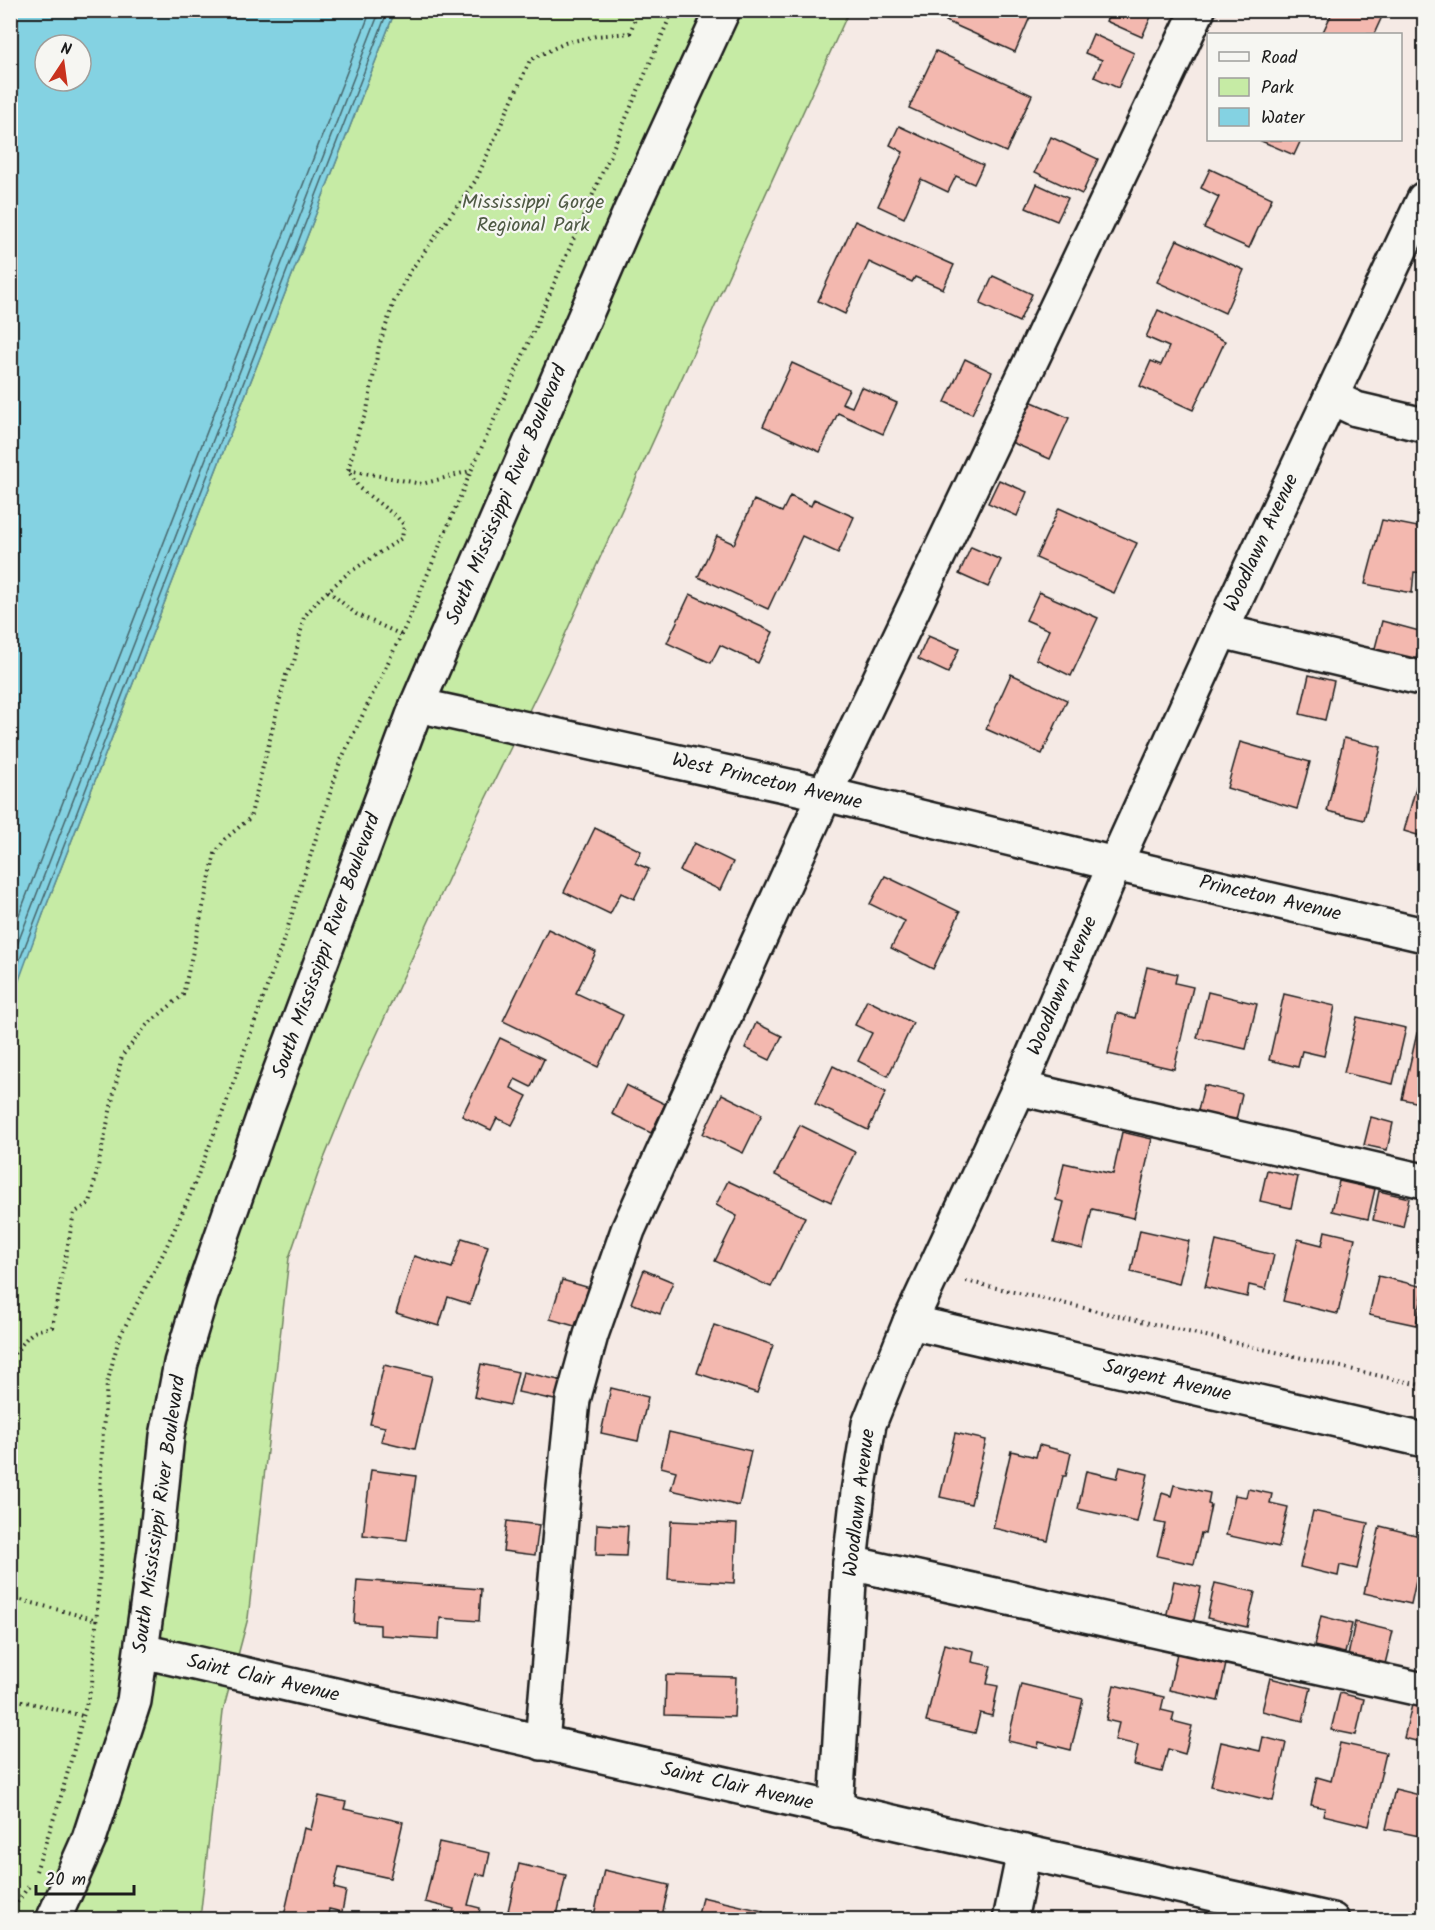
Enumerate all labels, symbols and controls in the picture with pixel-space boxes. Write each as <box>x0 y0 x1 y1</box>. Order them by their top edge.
north arrow <box>33 33 93 93</box>
legend <box>1207 33 1402 141</box>
text: N <box>58 37 74 63</box>
text: Road <box>1261 44 1298 73</box>
text: Park <box>1261 74 1294 103</box>
text: Water <box>1261 104 1306 133</box>
park label: Mississippi Gorge Regional Park <box>462 187 604 242</box>
street label: South Mississippi River Boulevard <box>438 359 577 630</box>
street label: Woodlawn Avenue <box>1216 469 1308 617</box>
street label: West Princeton Avenue <box>669 745 865 819</box>
street label: South Mississippi River Boulevard <box>264 808 390 1083</box>
street label: Princeton Avenue <box>1196 867 1344 931</box>
street label: Woodlawn Avenue <box>1019 911 1107 1061</box>
street label: Sargent Avenue <box>1100 1351 1234 1411</box>
street label: South Mississippi River Boulevard <box>125 1372 195 1655</box>
street label: Woodlawn Avenue <box>835 1427 885 1579</box>
street label: Saint Clair Avenue <box>184 1646 342 1712</box>
street label: Saint Clair Avenue <box>658 1754 816 1820</box>
scale bar <box>36 1858 134 1896</box>
text: 20 m <box>45 1866 86 1895</box>

